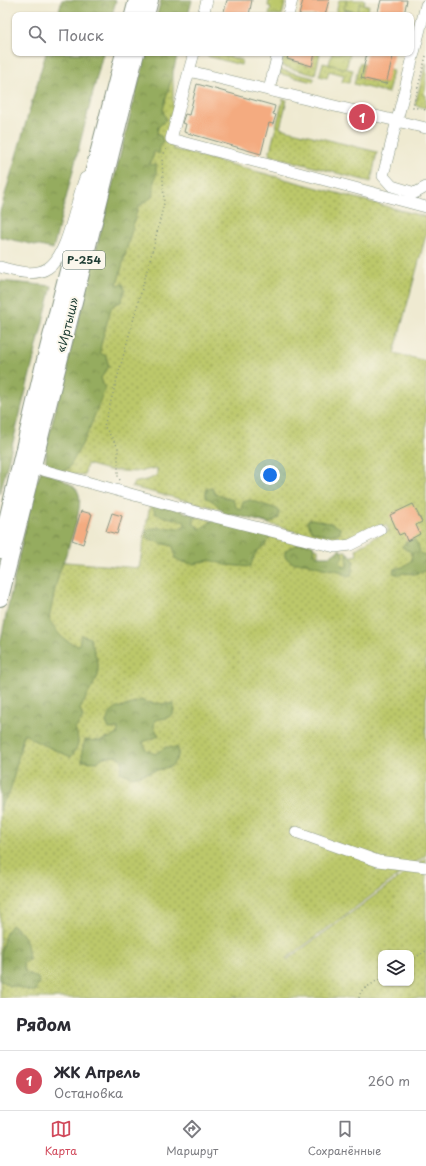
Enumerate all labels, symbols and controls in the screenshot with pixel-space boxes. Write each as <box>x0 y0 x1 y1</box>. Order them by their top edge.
search box <box>12 12 414 56</box>
icon: search <box>26 23 48 45</box>
text: Поиск <box>58 23 104 46</box>
pin: 1 <box>349 102 375 132</box>
road number: Р-254 <box>63 251 105 269</box>
street label: «Иртыш» <box>51 295 83 354</box>
your location <box>260 465 280 485</box>
map controls <box>378 950 414 986</box>
button: layers <box>378 950 414 986</box>
text: Рядом <box>16 1011 71 1037</box>
text: ЖК Апрель <box>54 1060 140 1083</box>
text: 1 <box>26 1071 32 1090</box>
text: 260 m <box>368 1071 410 1090</box>
text: Остановка <box>54 1083 123 1102</box>
tab: Карта <box>45 1118 77 1159</box>
tab: Маршрут <box>166 1118 218 1159</box>
tab: Сохранённые <box>308 1118 381 1159</box>

